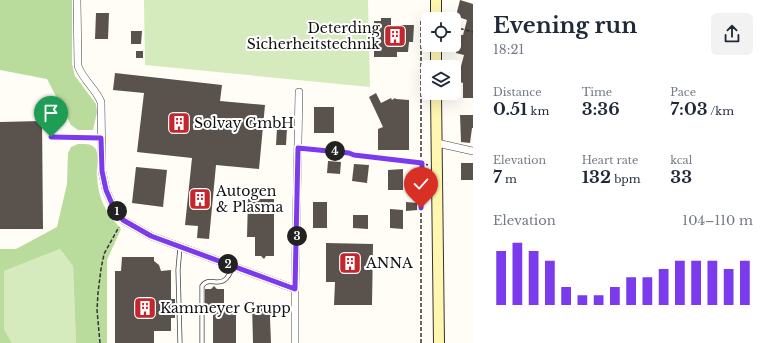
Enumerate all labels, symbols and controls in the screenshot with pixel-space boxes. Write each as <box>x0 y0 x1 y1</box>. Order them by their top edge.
map controls <box>421 12 461 100</box>
button: locate <box>421 12 461 52</box>
text: Evening run <box>493 12 637 39</box>
button: share <box>711 13 753 55</box>
place label: Deterding Sicherheitstechnik <box>247 19 381 53</box>
building icon: Deterding Sicherheitstechnik <box>382 23 408 49</box>
text: 18:21 <box>493 41 524 58</box>
button: layers <box>421 60 461 100</box>
text: Distance <box>493 85 542 99</box>
text: Time <box>582 85 612 99</box>
text: Pace <box>670 85 696 99</box>
pin <box>34 96 68 137</box>
text: 0.51 <box>493 99 527 120</box>
text: 3:36 <box>582 99 620 120</box>
text: 7:03 <box>670 99 708 120</box>
icon: arrive <box>40 102 62 124</box>
text: km <box>527 104 549 118</box>
text: /km <box>708 104 734 118</box>
building icon: Solvay GmbH <box>166 110 192 136</box>
place label: Solvay GmbH <box>194 114 294 132</box>
pin: 4 <box>325 141 345 161</box>
text: 4 <box>331 144 339 158</box>
text: Elevation <box>493 153 546 167</box>
text: Heart rate <box>582 153 638 167</box>
text: kcal <box>670 153 692 167</box>
pin <box>404 167 438 208</box>
text: 7 <box>493 167 502 188</box>
text: 132 <box>582 167 611 188</box>
text: 33 <box>670 167 692 188</box>
text: m <box>502 172 517 186</box>
text: bpm <box>611 172 641 186</box>
icon: check <box>410 173 432 195</box>
place label: Autogen & Plasma <box>215 182 284 216</box>
building icon: Autogen & Plasma <box>187 186 213 212</box>
pin: 1 <box>107 201 127 221</box>
text: 1 <box>115 204 119 218</box>
text: Elevation <box>493 212 556 229</box>
text: 104–110 m <box>682 212 753 229</box>
pin: 3 <box>287 226 307 246</box>
text: 3 <box>293 229 301 243</box>
building icon: ANNA <box>337 250 363 276</box>
pin: 2 <box>218 254 238 274</box>
place label: ANNA <box>365 254 413 272</box>
text: 2 <box>224 257 232 271</box>
building icon: Kammeyer Grupp <box>132 295 158 321</box>
place label: Kammeyer Grupp <box>160 299 291 317</box>

